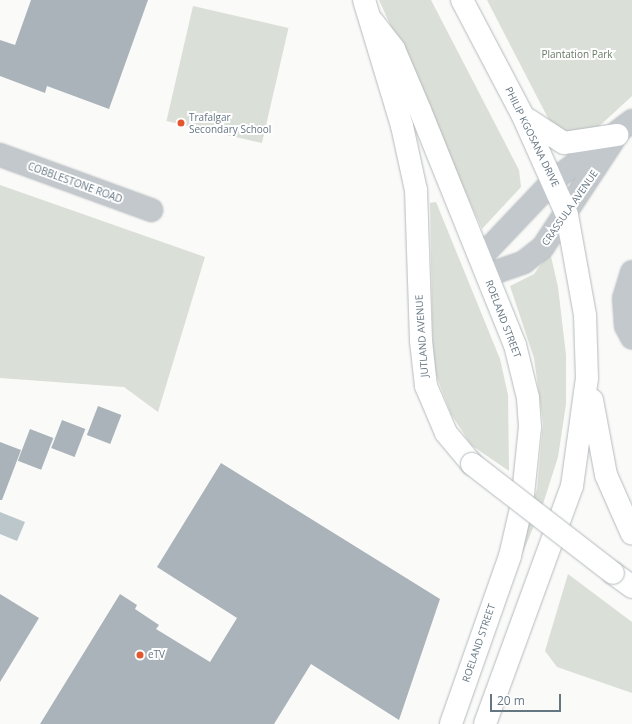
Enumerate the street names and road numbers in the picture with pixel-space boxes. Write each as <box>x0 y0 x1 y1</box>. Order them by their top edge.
street label: PHILIP KGOSANA DRIVE <box>503 85 561 189</box>
street label: COBBLESTONE ROAD <box>26 160 124 206</box>
street label: CRASSULA AVENUE <box>539 168 601 248</box>
street label: ROELAND STREET <box>483 278 523 360</box>
street label: JUTLAND AVENUE <box>413 294 431 378</box>
street label: ROELAND STREET <box>460 602 498 684</box>

